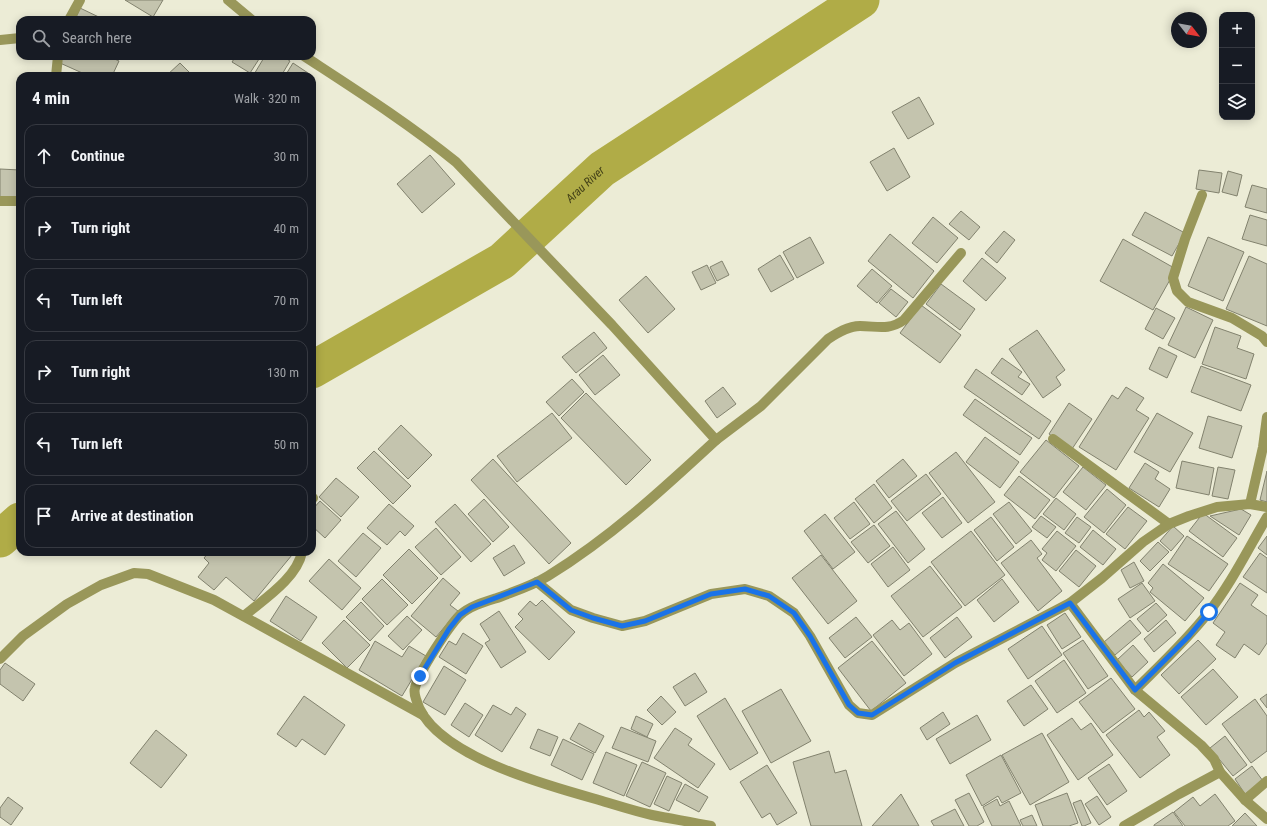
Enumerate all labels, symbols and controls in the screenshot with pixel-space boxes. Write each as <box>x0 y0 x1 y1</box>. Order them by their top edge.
north arrow <box>1171 12 1207 48</box>
map controls <box>1219 12 1255 120</box>
button: + <box>1219 12 1255 48</box>
search box <box>16 16 316 60</box>
icon: search <box>30 27 52 49</box>
text: Search here <box>62 29 132 47</box>
button: − <box>1219 48 1255 84</box>
button: layers <box>1219 84 1255 120</box>
text: 4 min <box>32 88 70 108</box>
text: Walk · 320 m <box>234 91 300 106</box>
icon: ahead <box>33 145 55 167</box>
text: Continue <box>71 147 125 165</box>
text: 30 m <box>273 149 299 164</box>
water label: Arau River <box>562 163 607 206</box>
icon: right <box>33 217 55 239</box>
text: Turn right <box>71 219 130 237</box>
text: 40 m <box>273 221 299 236</box>
icon: left <box>33 289 55 311</box>
text: Turn left <box>71 291 122 309</box>
text: 70 m <box>273 293 299 308</box>
icon: right <box>33 361 55 383</box>
text: Turn right <box>71 363 130 381</box>
text: 130 m <box>267 365 299 380</box>
icon: left <box>33 433 55 455</box>
text: Turn left <box>71 435 122 453</box>
text: 50 m <box>273 437 299 452</box>
icon: arrive <box>33 505 55 527</box>
text: Arrive at destination <box>71 507 194 525</box>
route start <box>1200 603 1218 621</box>
route end <box>411 667 429 685</box>

